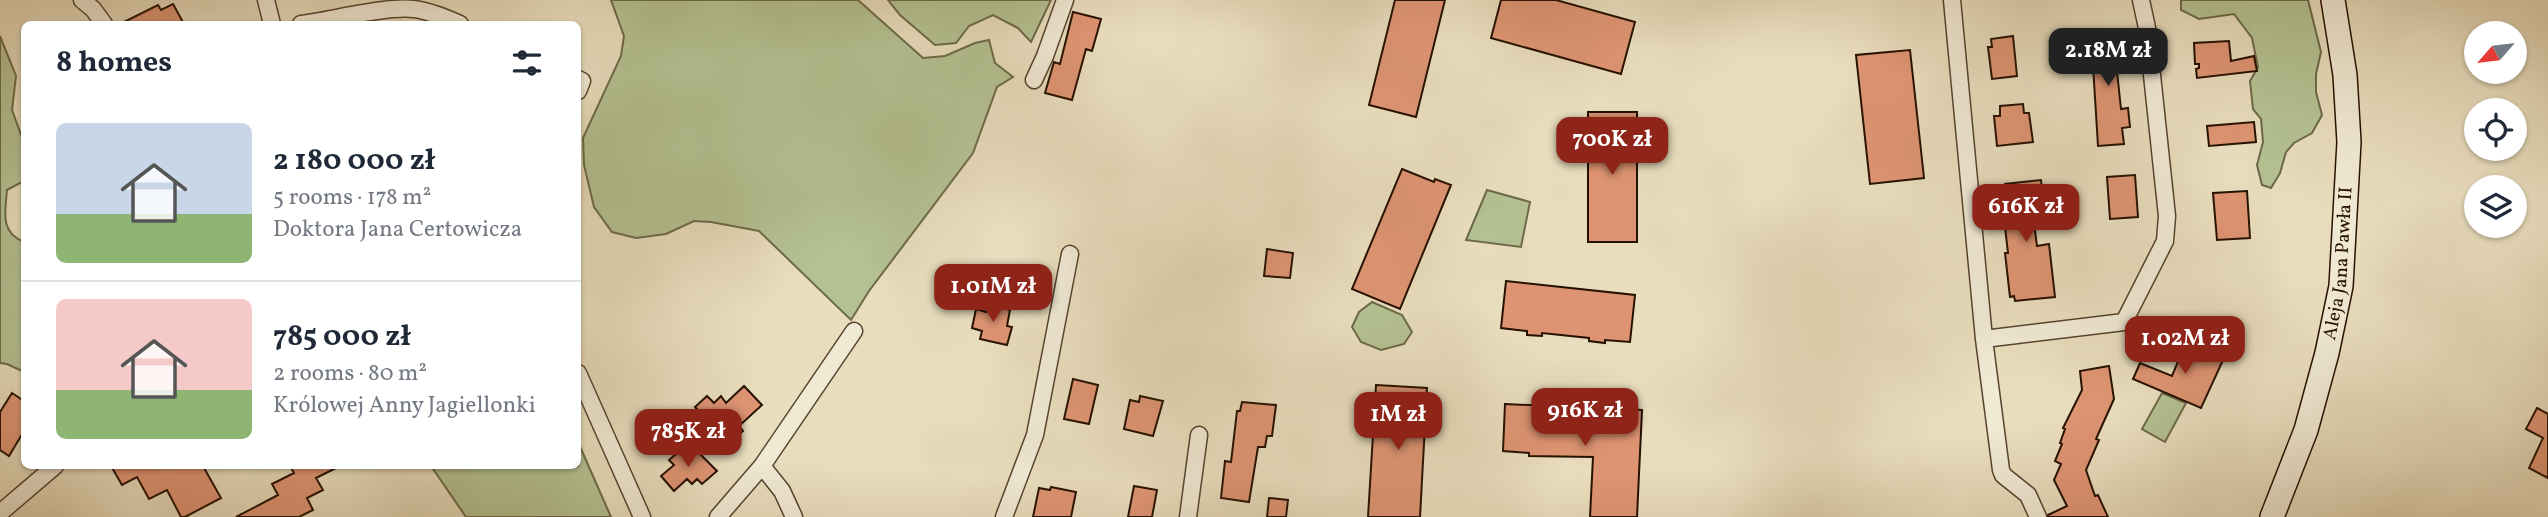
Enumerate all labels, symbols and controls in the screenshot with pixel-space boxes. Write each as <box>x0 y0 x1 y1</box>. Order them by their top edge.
north arrow <box>2464 21 2527 84</box>
map controls <box>2464 21 2527 238</box>
pin: 2.18M zł <box>2036 28 2180 88</box>
text: 2.18M zł <box>2065 35 2151 67</box>
text: 8 homes <box>56 42 172 84</box>
icon: filters <box>508 44 546 82</box>
button: locate <box>2464 98 2527 161</box>
pin: 700K zł <box>1547 118 1677 177</box>
text: 700K zł <box>1572 124 1652 156</box>
text: 2 180 000 zł <box>273 140 435 182</box>
icon: home <box>112 151 196 235</box>
button: layers <box>2464 175 2527 238</box>
text: 5 rooms · 178 m² <box>273 182 431 214</box>
pin: 616K zł <box>1961 184 2091 244</box>
street label: Aleja Jana Pawła II <box>2317 186 2359 342</box>
text: 616K zł <box>1988 191 2064 223</box>
text: Doktora Jana Certowicza <box>273 214 522 246</box>
pin: 1.01M zł <box>921 264 1065 324</box>
text: 1.01M zł <box>950 271 1036 303</box>
text: 785 000 zł <box>273 316 411 358</box>
pin: 1.02M zł <box>2113 316 2257 376</box>
text: 1.02M zł <box>2141 323 2229 355</box>
icon: home <box>112 327 196 411</box>
text: 2 rooms · 80 m² <box>273 358 427 390</box>
pin: 916K zł <box>1520 388 1650 448</box>
text: Królowej Anny Jagiellonki <box>273 390 536 422</box>
pin: 1M zł <box>1349 392 1447 452</box>
text: 916K zł <box>1547 395 1623 427</box>
text: 1M zł <box>1370 399 1426 431</box>
pin: 785K zł <box>623 410 753 469</box>
text: 785K zł <box>651 416 725 448</box>

